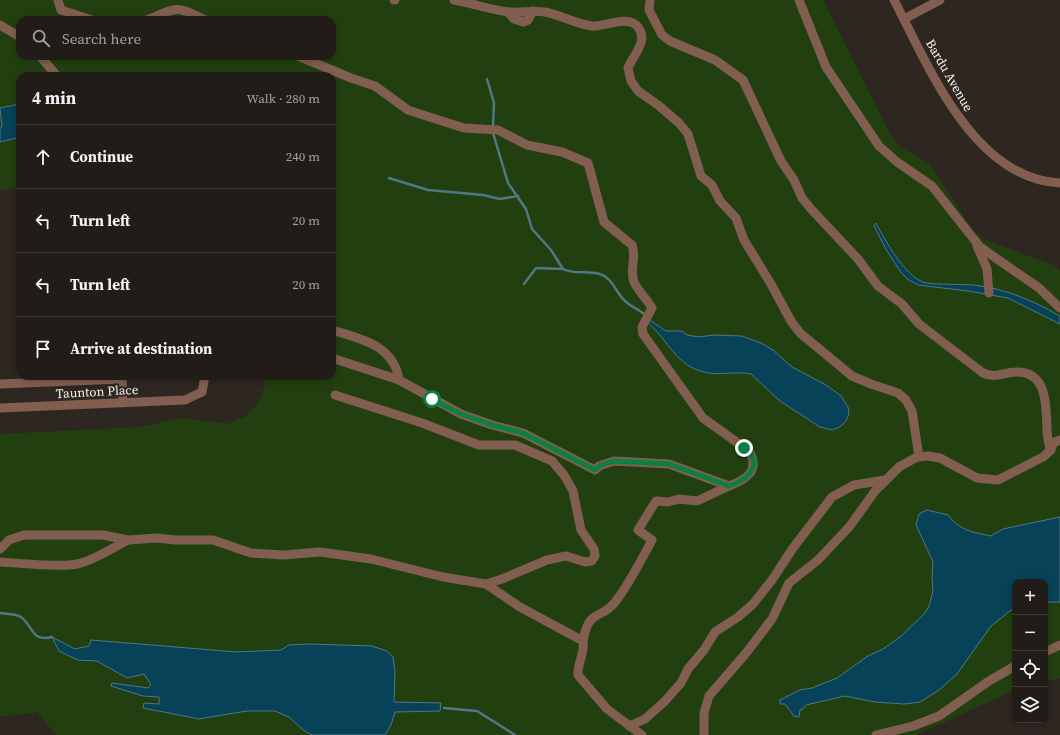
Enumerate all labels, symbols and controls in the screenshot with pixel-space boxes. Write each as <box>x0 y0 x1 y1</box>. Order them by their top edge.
search box <box>16 16 336 60</box>
icon: search <box>30 27 52 49</box>
text: Search here <box>62 28 141 49</box>
street label: Bardu Avenue <box>922 36 977 115</box>
text: 4 min <box>32 86 76 110</box>
text: Walk · 280 m <box>247 90 320 107</box>
icon: ahead <box>32 146 54 168</box>
text: Continue <box>70 146 133 167</box>
text: 240 m <box>286 148 320 165</box>
icon: left <box>32 210 54 232</box>
text: Turn left <box>70 210 130 231</box>
text: 20 m <box>292 212 320 229</box>
icon: left <box>32 274 54 296</box>
text: Turn left <box>70 274 130 295</box>
text: 20 m <box>292 276 320 293</box>
icon: arrive <box>32 338 54 360</box>
text: Arrive at destination <box>70 338 212 359</box>
street label: Taunton Place <box>55 381 139 402</box>
route start <box>423 390 441 408</box>
route end <box>735 439 753 457</box>
map controls <box>1012 579 1048 723</box>
button: + <box>1012 579 1048 615</box>
button: − <box>1012 615 1048 651</box>
button: locate <box>1012 651 1048 687</box>
button: layers <box>1012 687 1048 723</box>

